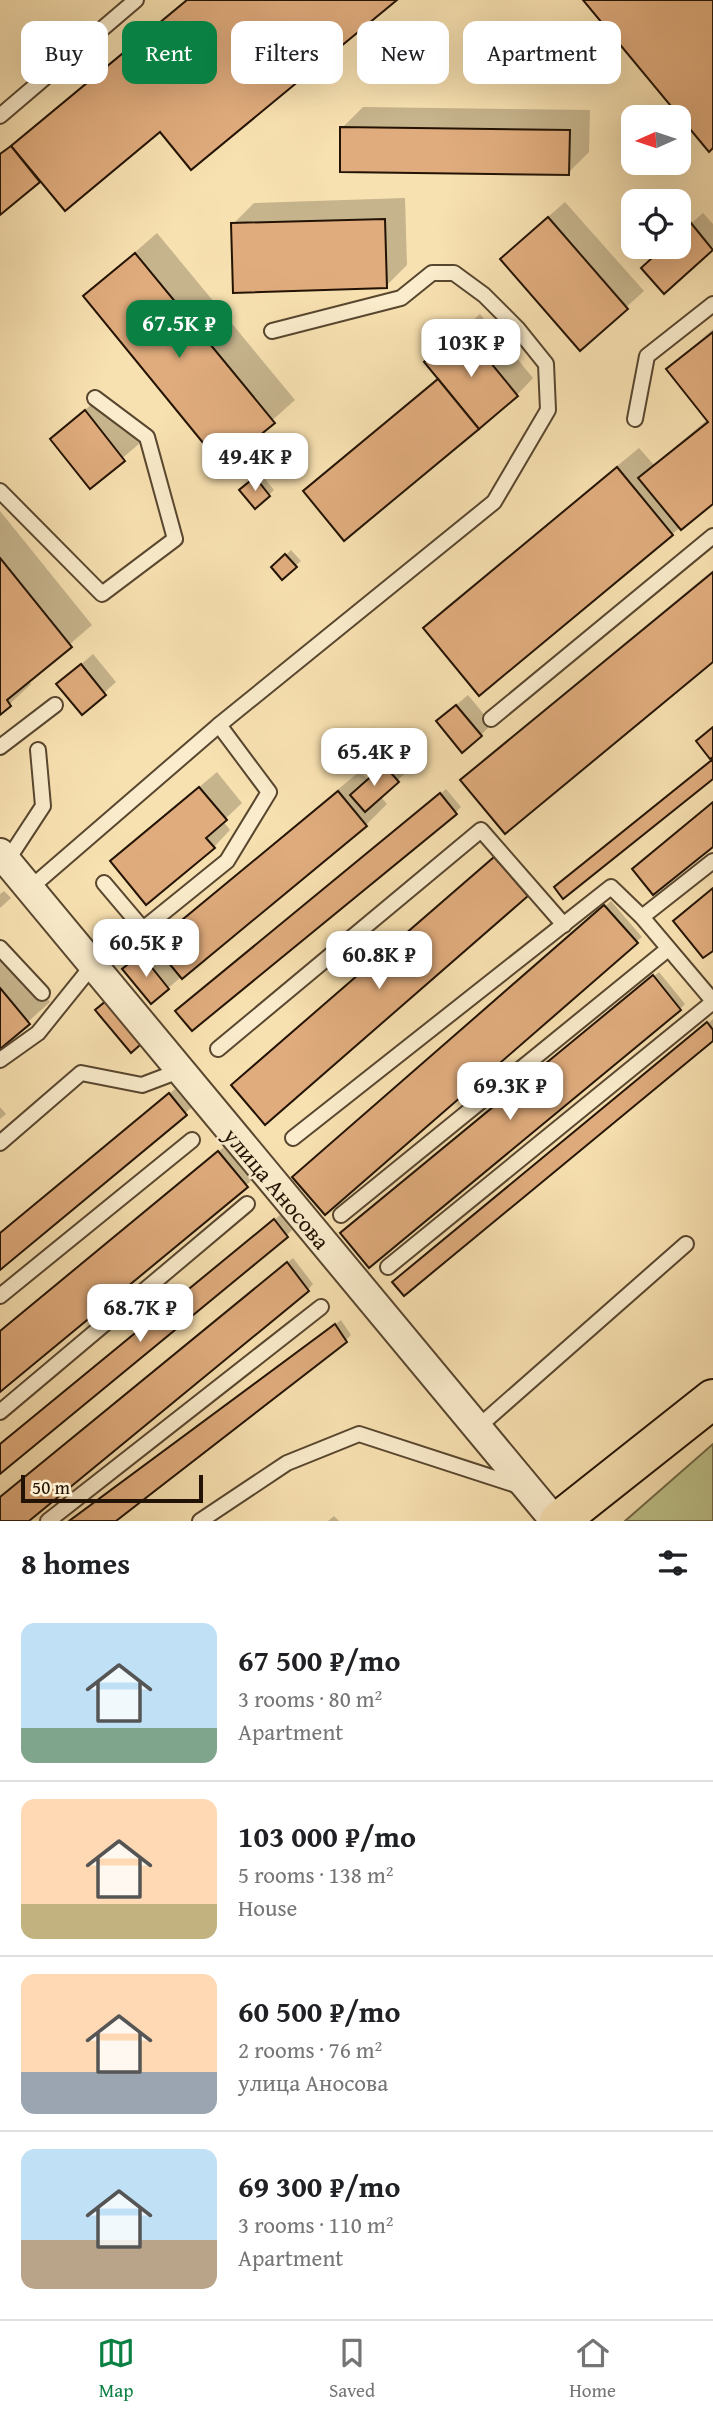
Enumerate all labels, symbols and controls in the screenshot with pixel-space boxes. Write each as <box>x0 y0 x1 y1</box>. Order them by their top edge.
chip: Buy <box>21 21 108 84</box>
chip: Rent <box>122 21 217 84</box>
chip: Filters <box>231 21 343 84</box>
chip: New <box>357 21 449 84</box>
chip: Apartment <box>463 21 621 84</box>
north arrow <box>621 105 691 175</box>
map controls <box>621 105 691 259</box>
button: locate <box>621 189 691 259</box>
pin: 67.5K ₽ <box>114 300 244 360</box>
text: 67.5K ₽ <box>142 306 216 339</box>
pin: 103K ₽ <box>414 320 528 379</box>
text: 103K ₽ <box>437 325 505 358</box>
pin: 49.4K ₽ <box>190 434 320 493</box>
text: 49.4K ₽ <box>218 439 292 472</box>
pin: 65.4K ₽ <box>309 728 439 788</box>
text: 65.4K ₽ <box>337 734 411 767</box>
pin: 60.5K ₽ <box>81 920 211 979</box>
text: 60.5K ₽ <box>109 925 183 958</box>
pin: 60.8K ₽ <box>314 932 444 991</box>
text: 60.8K ₽ <box>342 937 416 970</box>
pin: 69.3K ₽ <box>445 1062 575 1122</box>
text: 69.3K ₽ <box>473 1068 547 1101</box>
street label: улица Аносова <box>215 1119 338 1256</box>
pin: 68.7K ₽ <box>75 1284 205 1344</box>
text: 68.7K ₽ <box>103 1290 177 1323</box>
scale bar <box>21 1472 203 1504</box>
text: 50 m <box>32 1473 70 1501</box>
text: 8 homes <box>21 1541 130 1585</box>
icon: filters <box>654 1544 692 1582</box>
text: 67 500 ₽/mo <box>238 1638 401 1682</box>
icon: home <box>77 1651 161 1735</box>
text: 3 rooms · 80 m² <box>238 1682 382 1715</box>
text: Apartment <box>238 1715 343 1748</box>
text: 103 000 ₽/mo <box>238 1814 416 1858</box>
icon: home <box>77 1827 161 1911</box>
text: 5 rooms · 138 m² <box>238 1858 393 1891</box>
text: House <box>238 1891 297 1924</box>
text: 60 500 ₽/mo <box>238 1989 401 2033</box>
icon: home <box>77 2002 161 2086</box>
text: 2 rooms · 76 m² <box>238 2033 382 2066</box>
text: улица Аносова <box>238 2066 388 2099</box>
text: 69 300 ₽/mo <box>238 2164 401 2208</box>
icon: home <box>77 2177 161 2261</box>
text: 3 rooms · 110 m² <box>238 2208 393 2241</box>
text: Apartment <box>238 2241 343 2274</box>
tab: Map <box>97 2334 135 2404</box>
tab: Saved <box>329 2334 375 2404</box>
tab: Home <box>569 2334 616 2404</box>

